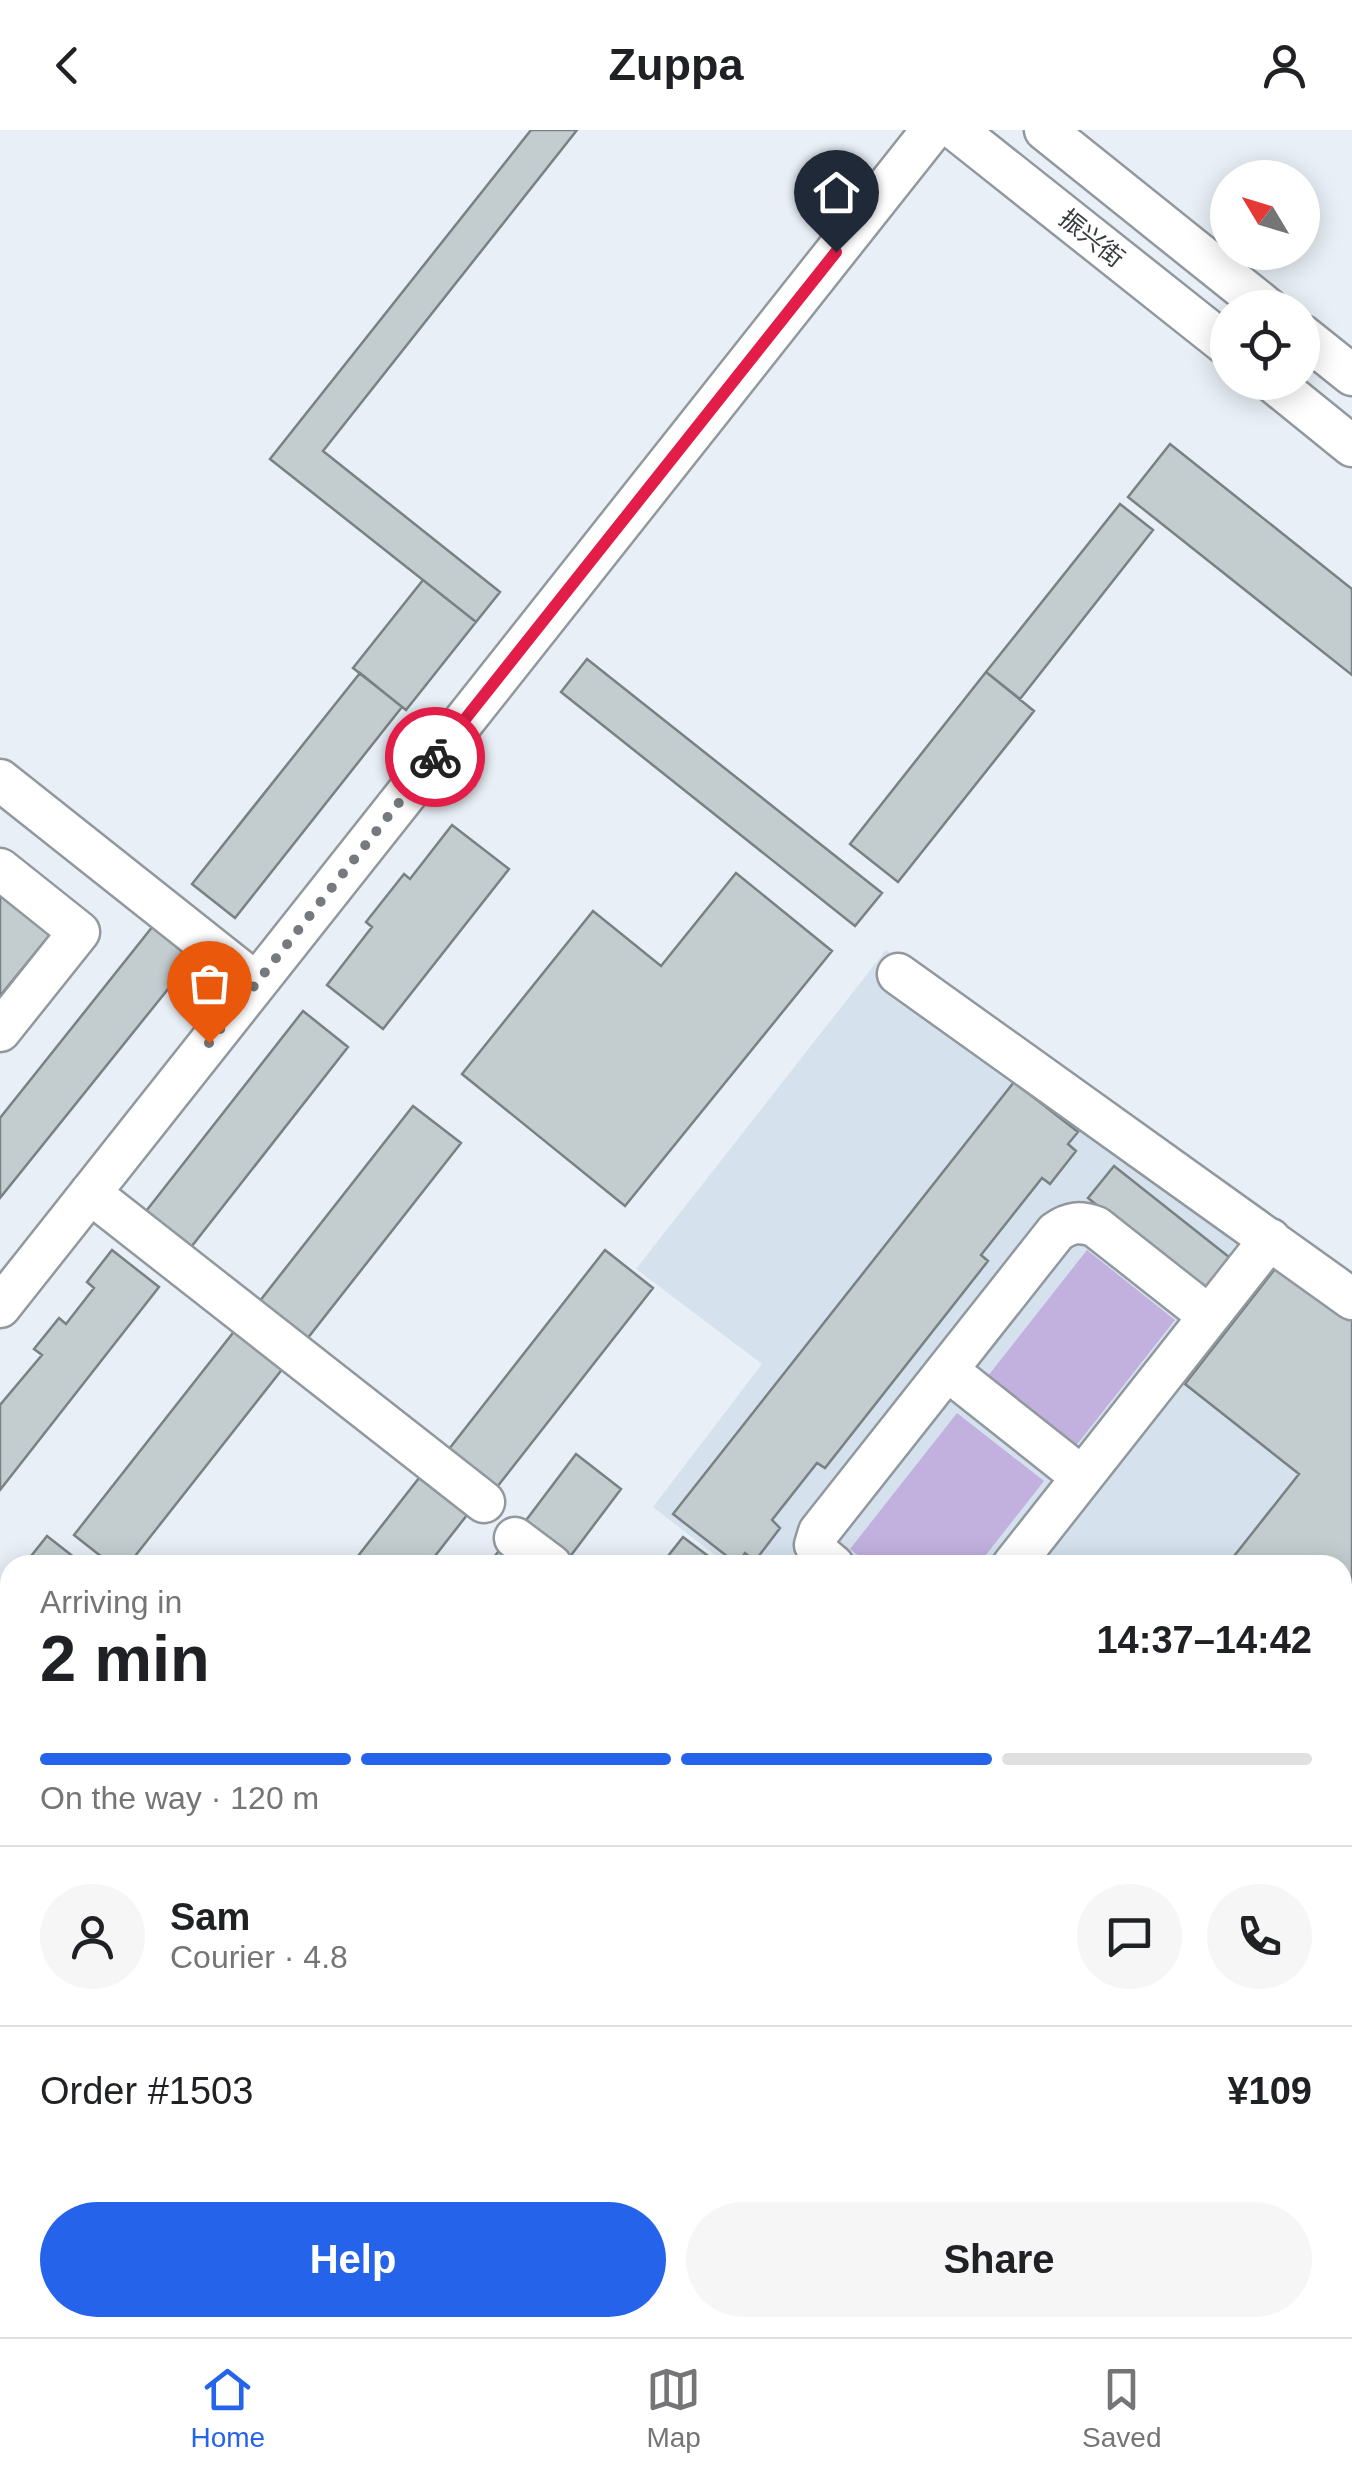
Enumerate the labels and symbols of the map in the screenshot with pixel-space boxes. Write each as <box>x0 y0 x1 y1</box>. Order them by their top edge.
pin <box>794 150 879 253</box>
north arrow <box>1210 160 1320 270</box>
street label: 振兴街 <box>1054 204 1130 272</box>
courier <box>385 707 485 807</box>
pin <box>167 941 252 1044</box>

